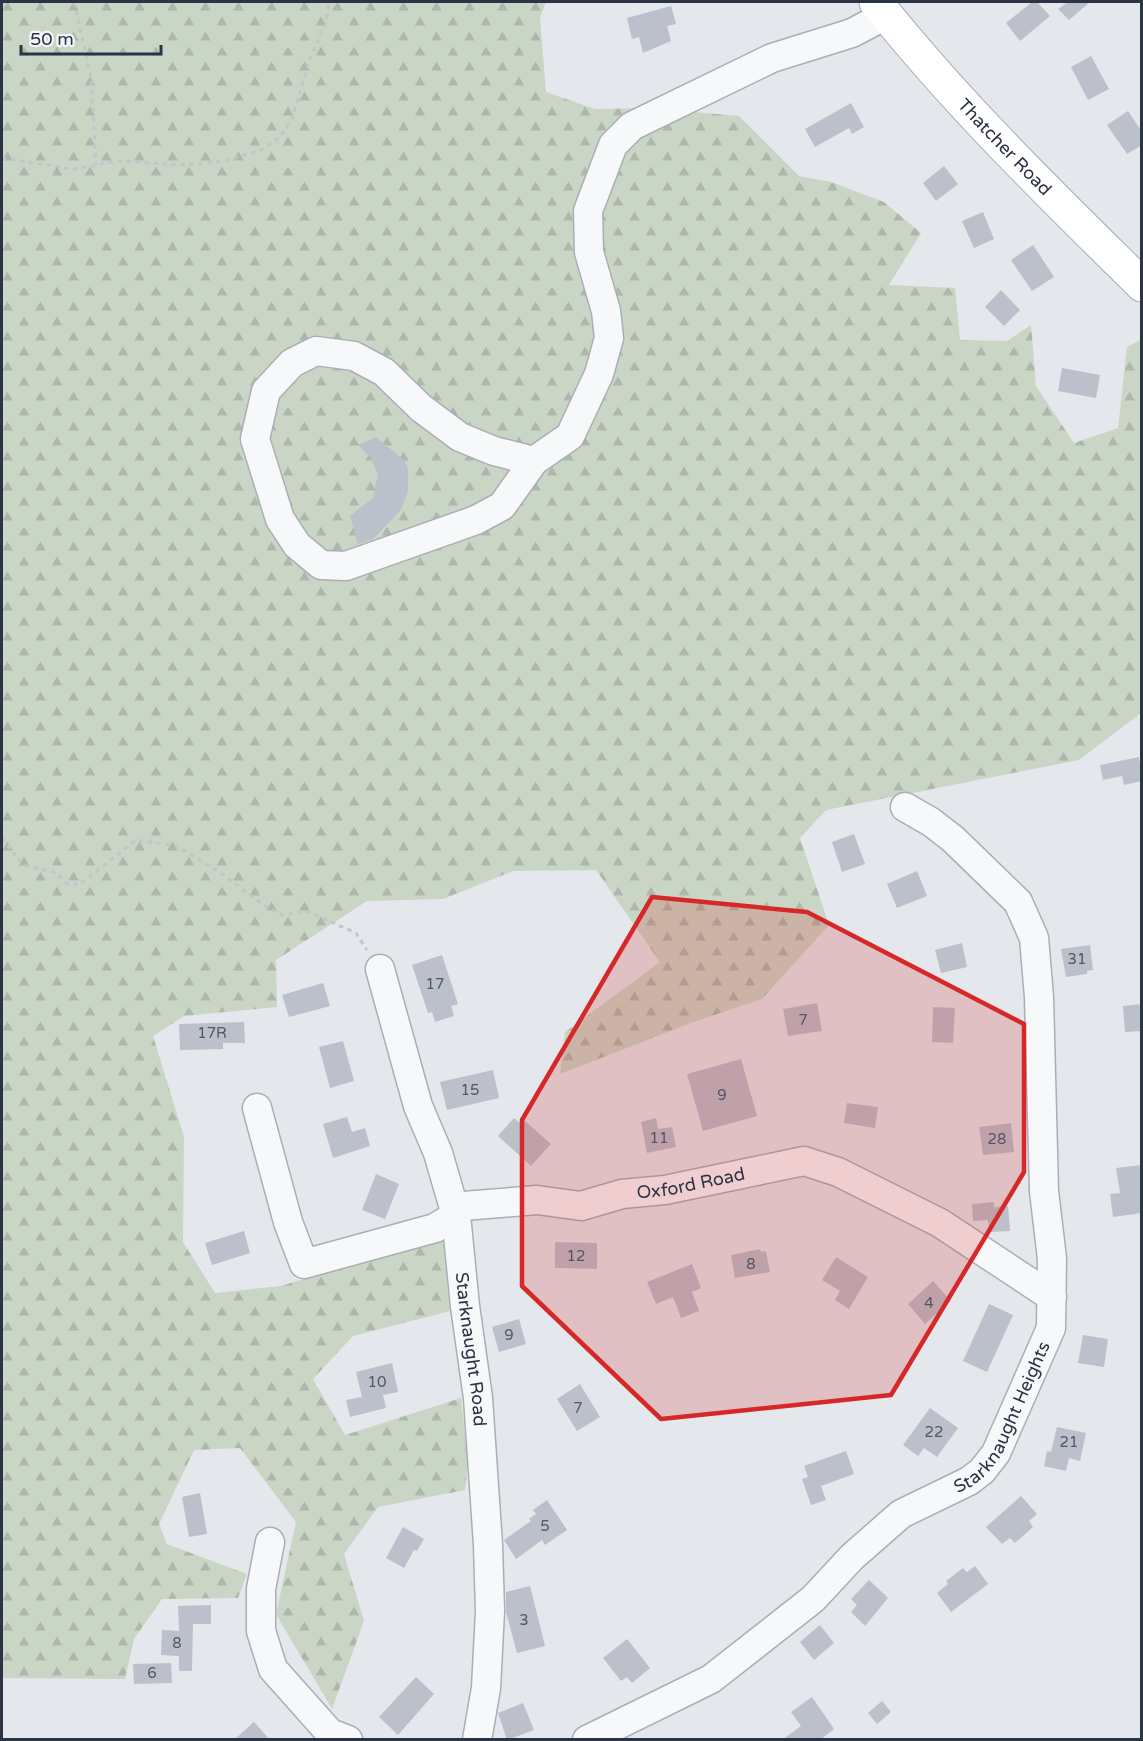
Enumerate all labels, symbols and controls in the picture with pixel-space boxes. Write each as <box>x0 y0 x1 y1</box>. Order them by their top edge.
scale bar <box>21 18 160 56</box>
text: 50 m <box>30 28 74 50</box>
street label: Thatcher Road <box>953 94 1056 200</box>
house number: 31 <box>1068 950 1086 968</box>
house number: 17 <box>426 975 444 993</box>
house number: 7 <box>798 1011 808 1029</box>
house number: 17R <box>197 1024 227 1042</box>
house number: 15 <box>461 1081 479 1099</box>
house number: 9 <box>717 1086 727 1104</box>
house number: 11 <box>650 1129 668 1147</box>
house number: 28 <box>988 1130 1006 1148</box>
street label: Oxford Road <box>636 1163 747 1204</box>
house number: 12 <box>567 1247 585 1265</box>
house number: 8 <box>746 1255 756 1273</box>
street label: Starknaught Road <box>451 1271 491 1427</box>
house number: 4 <box>924 1294 934 1312</box>
house number: 9 <box>504 1326 514 1344</box>
street label: Starknaught Heights <box>950 1338 1055 1498</box>
house number: 10 <box>368 1373 386 1391</box>
house number: 7 <box>573 1399 583 1417</box>
house number: 22 <box>925 1423 943 1441</box>
house number: 21 <box>1060 1433 1078 1451</box>
house number: 5 <box>540 1517 550 1535</box>
house number: 3 <box>519 1611 529 1629</box>
house number: 8 <box>172 1634 182 1652</box>
house number: 6 <box>147 1664 157 1682</box>

